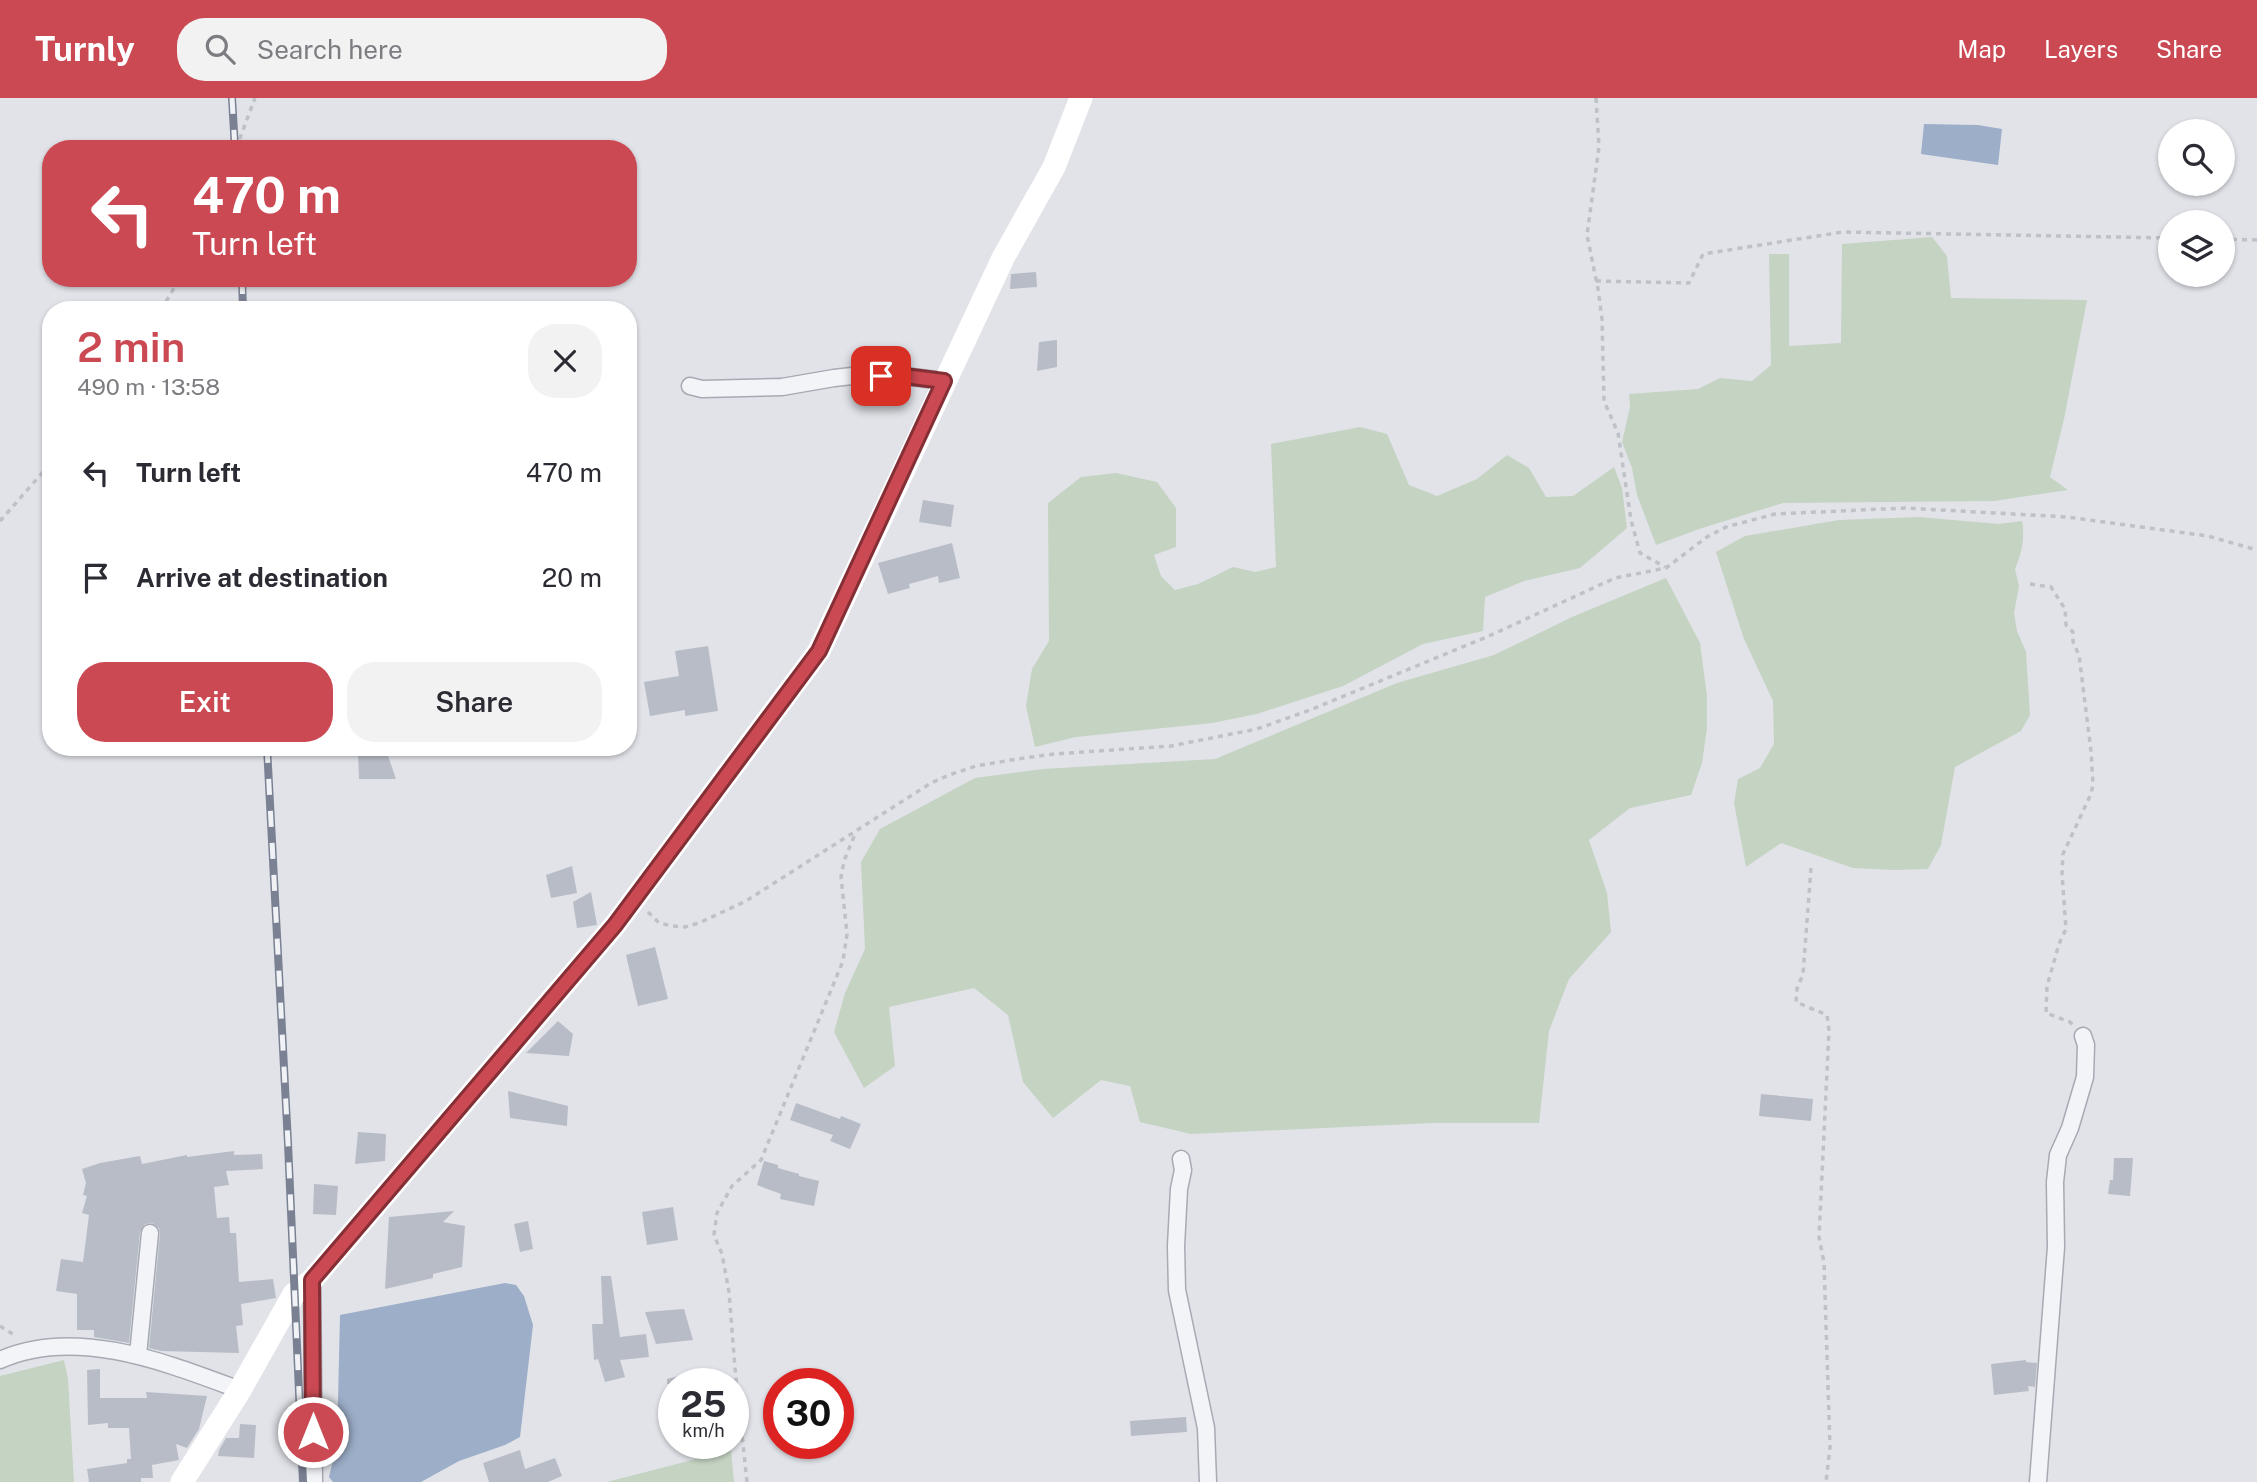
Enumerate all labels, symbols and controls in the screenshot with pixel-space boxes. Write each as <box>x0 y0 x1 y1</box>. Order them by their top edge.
search box <box>177 18 667 81</box>
text: Turnly <box>35 30 135 68</box>
icon: search <box>201 30 239 68</box>
text: Search here <box>257 34 403 65</box>
text: Map <box>1957 35 2006 63</box>
text: Layers <box>2044 35 2118 63</box>
text: Share <box>2156 35 2222 63</box>
map controls <box>2158 119 2235 287</box>
button: search <box>2158 119 2235 196</box>
text: 470 m <box>192 166 341 224</box>
icon: left <box>77 168 168 259</box>
button: layers <box>2158 210 2235 287</box>
text: Turn left <box>192 225 317 262</box>
text: 2 min <box>77 322 185 371</box>
button: close <box>528 324 602 398</box>
pin <box>851 346 911 406</box>
icon: arrive <box>862 357 900 395</box>
text: 490 m · 13:58 <box>77 373 220 400</box>
icon: left <box>77 454 115 492</box>
text: Turn left <box>136 457 241 488</box>
text: 470 m <box>526 457 602 488</box>
icon: arrive <box>77 559 115 597</box>
text: Arrive at destination <box>136 562 388 593</box>
text: 20 m <box>542 562 602 593</box>
button: Exit <box>77 662 333 742</box>
button: Share <box>347 662 602 742</box>
speed limit sign: 30 <box>763 1368 854 1459</box>
text: 25 <box>681 1384 726 1425</box>
position arrow <box>276 1395 350 1469</box>
text: km/h <box>682 1420 725 1441</box>

